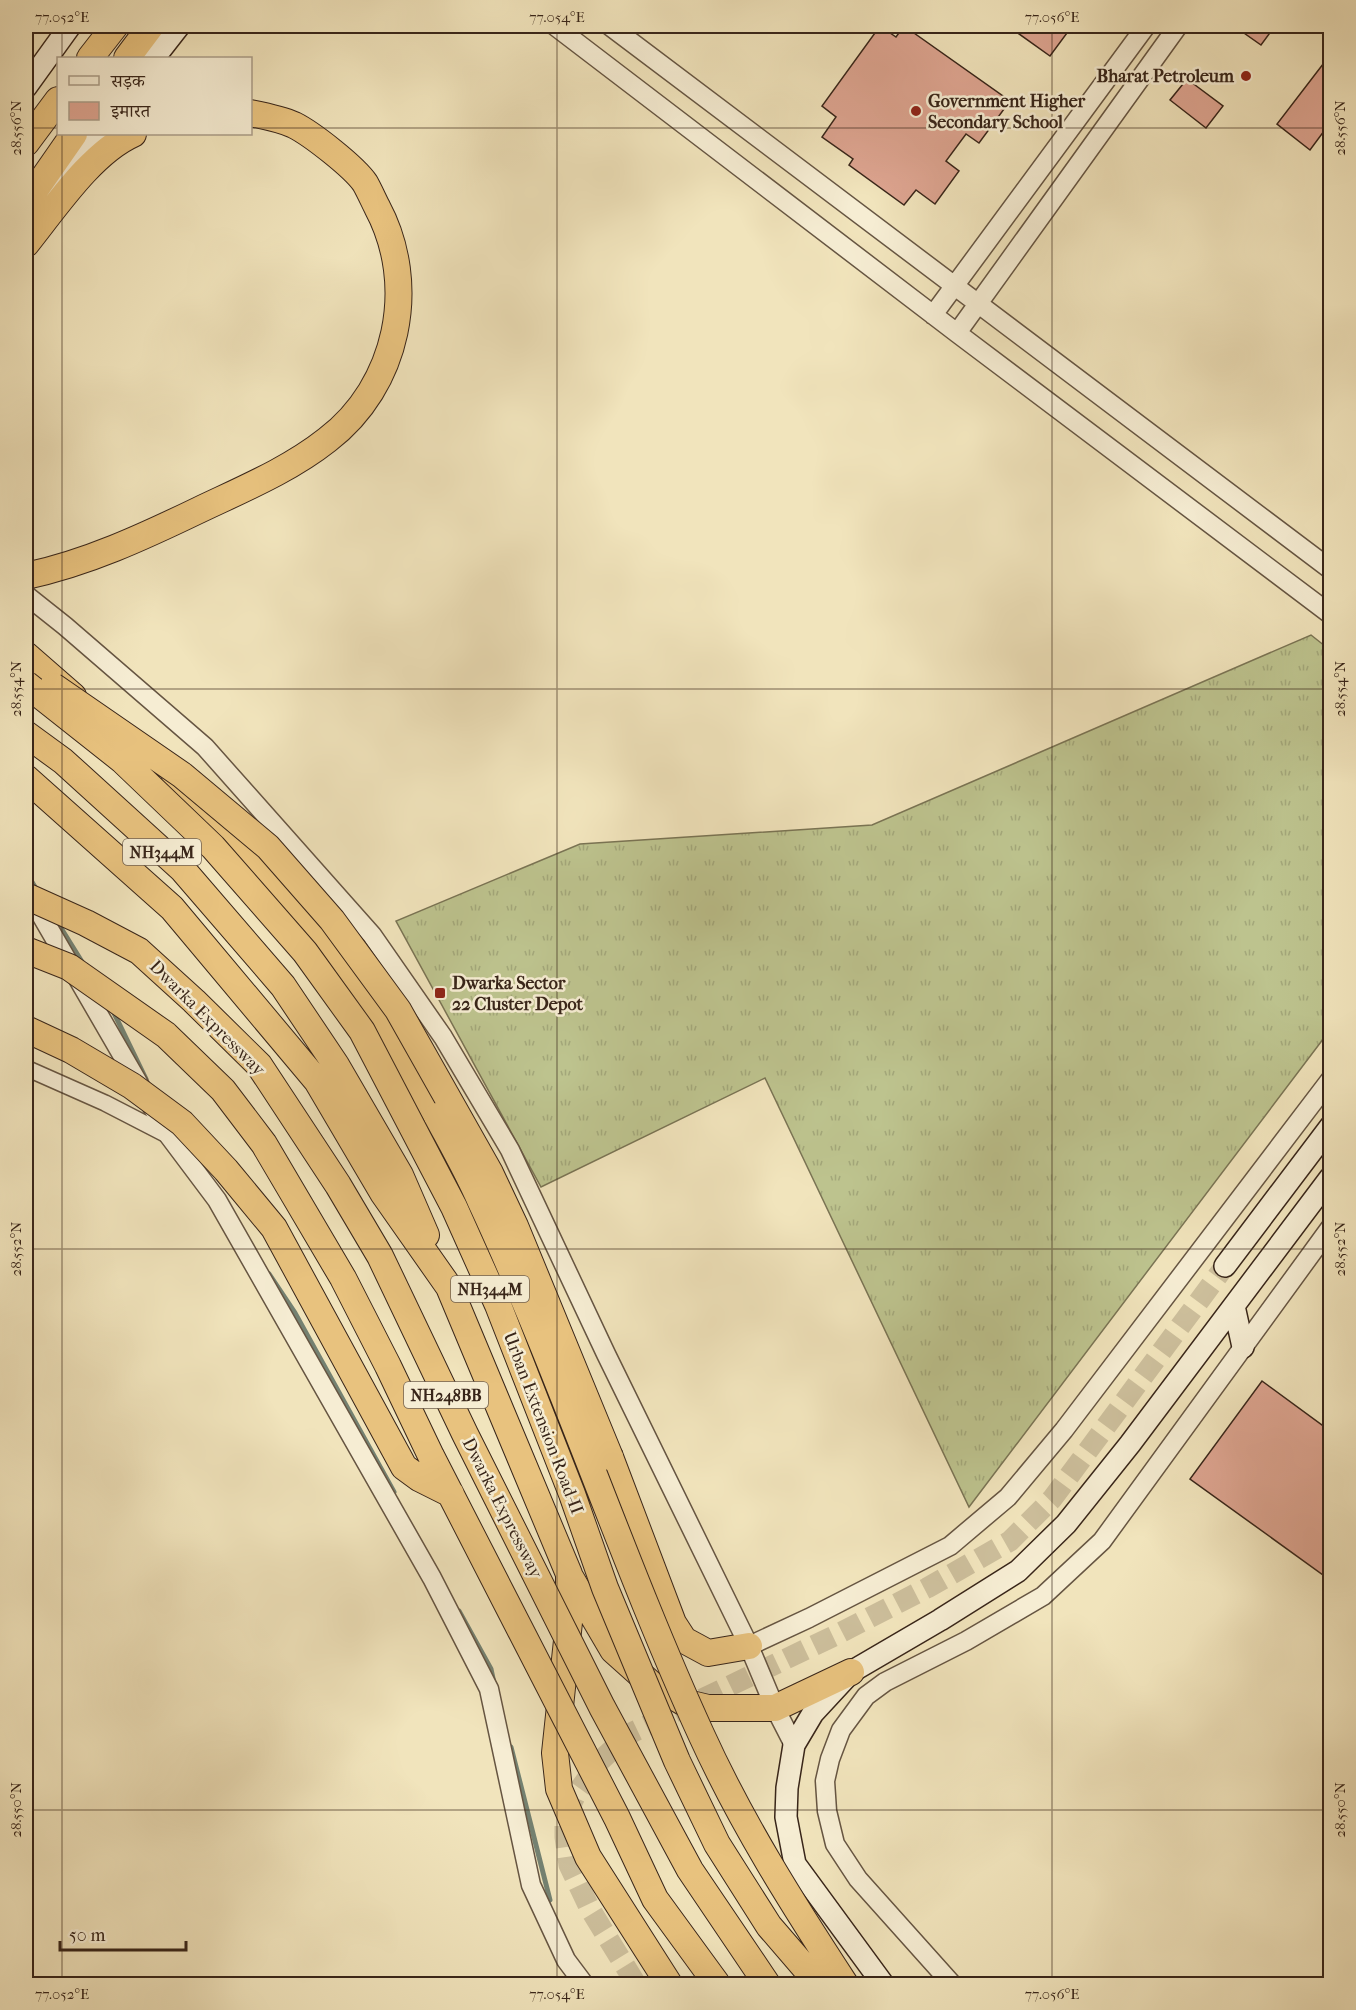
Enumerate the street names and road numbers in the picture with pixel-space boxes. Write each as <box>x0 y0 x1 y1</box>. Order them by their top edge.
road number: NH344M <box>123 839 201 865</box>
street label: Dwarka Expressway <box>145 956 270 1081</box>
road number: NH344M <box>451 1276 529 1302</box>
street label: Urban Extension Road-II <box>498 1329 588 1517</box>
road number: NH248BB <box>404 1382 488 1408</box>
street label: Dwarka Expressway <box>458 1434 547 1583</box>

